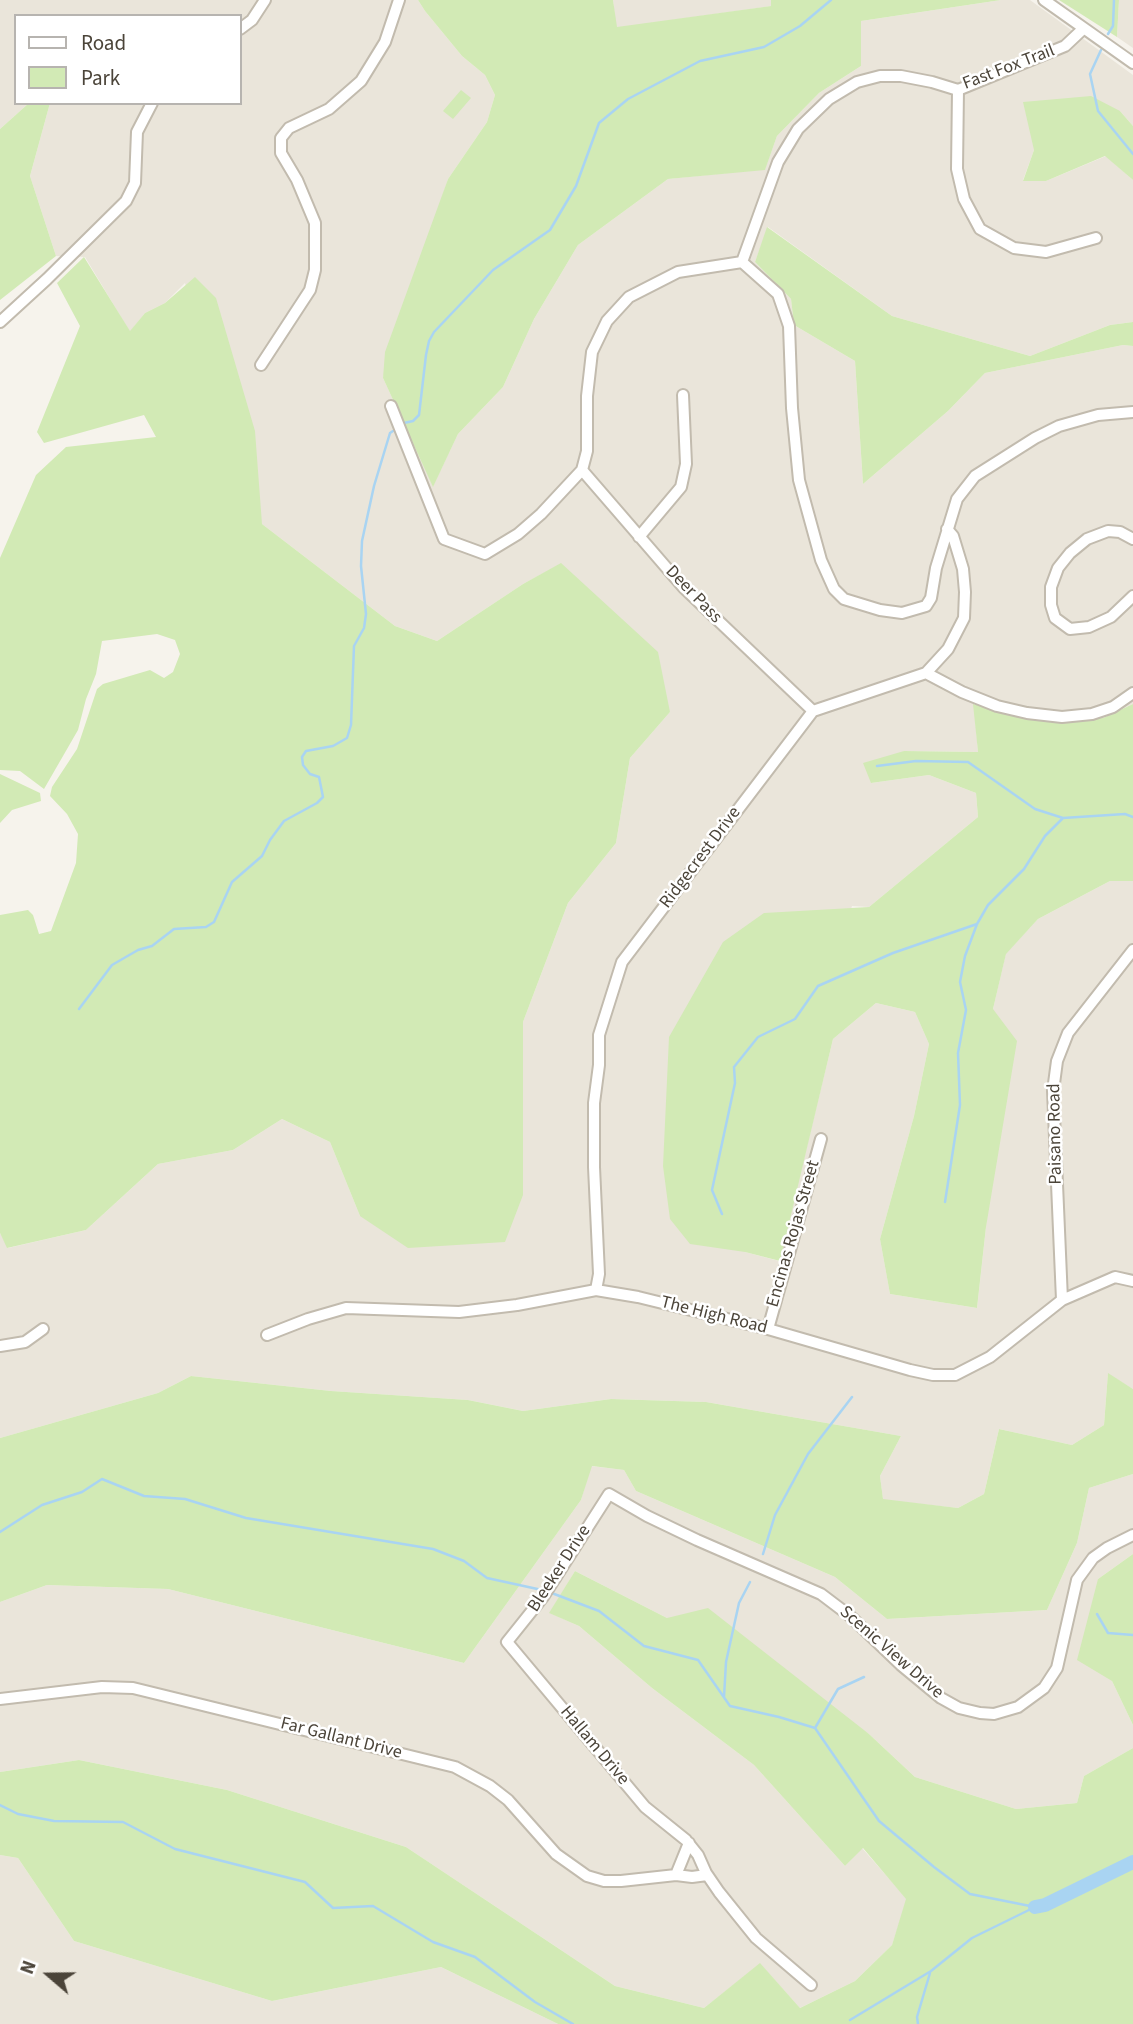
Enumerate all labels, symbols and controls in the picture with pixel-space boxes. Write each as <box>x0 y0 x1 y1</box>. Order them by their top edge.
legend <box>14 14 242 105</box>
text: Road <box>81 28 126 58</box>
street label: Fast Fox Trail <box>960 41 1058 95</box>
text: Park <box>81 63 120 93</box>
street label: Deer Pass <box>660 561 726 629</box>
street label: Ridgecrest Drive <box>656 803 746 913</box>
street label: Paisano Road <box>1044 1083 1068 1185</box>
street label: Encinas Rojas Street <box>763 1158 825 1310</box>
street label: The High Road <box>658 1292 770 1340</box>
street label: Bleeker Drive <box>524 1521 596 1617</box>
street label: Scenic View Drive <box>835 1602 947 1704</box>
street label: Hallam Drive <box>555 1702 633 1790</box>
street label: Far Gallant Drive <box>278 1714 404 1764</box>
north arrow <box>14 1940 84 2010</box>
text: N <box>14 1957 44 1978</box>

